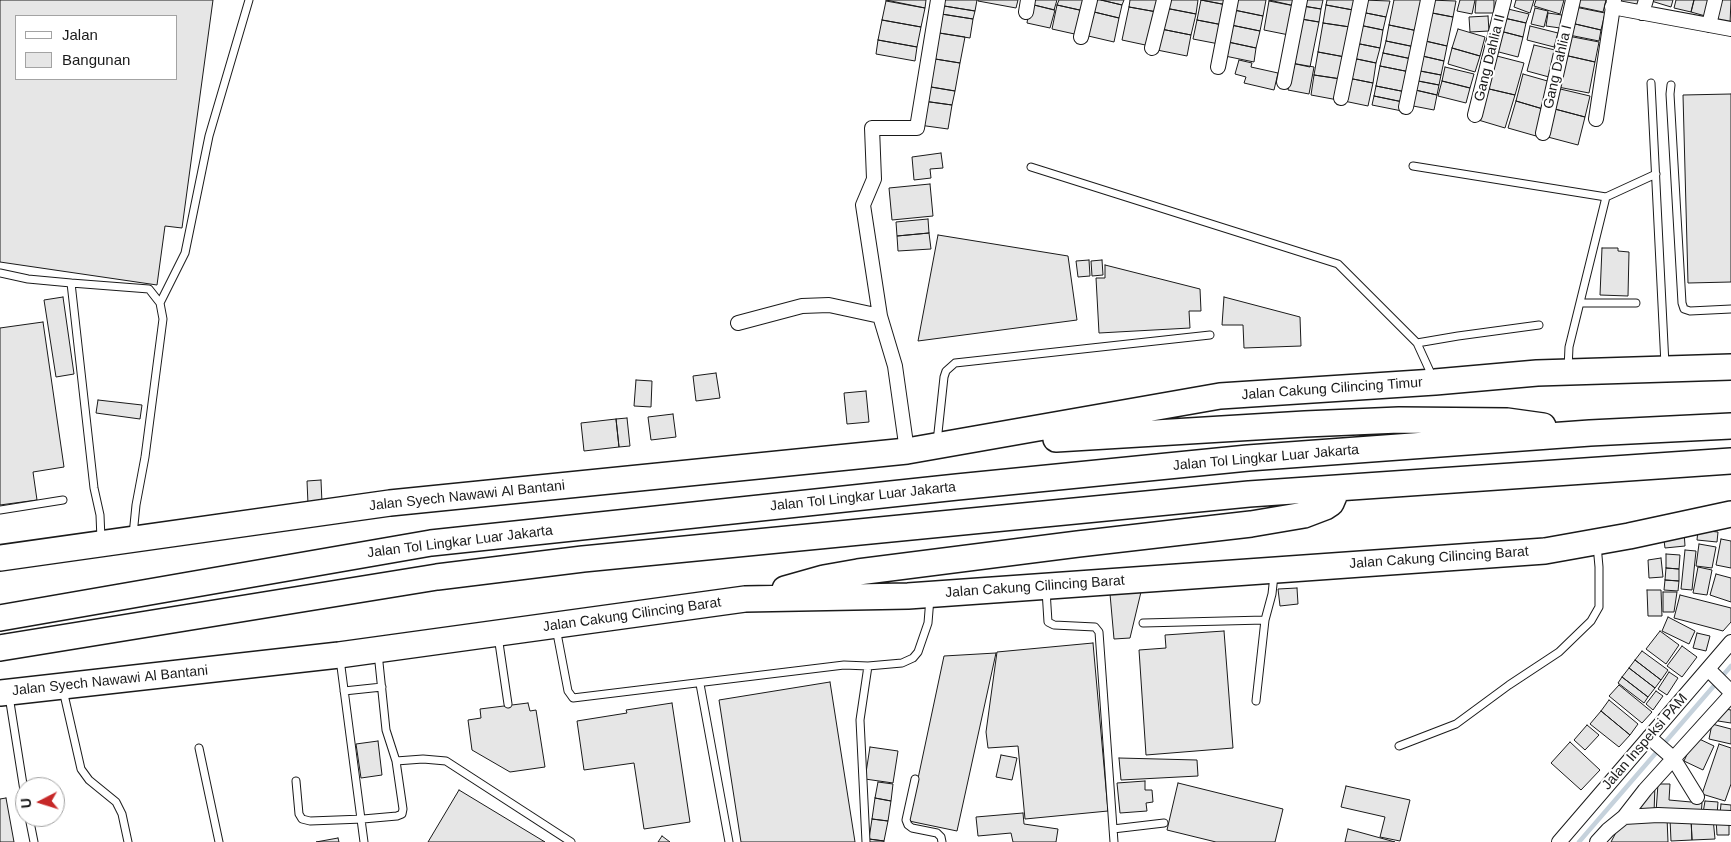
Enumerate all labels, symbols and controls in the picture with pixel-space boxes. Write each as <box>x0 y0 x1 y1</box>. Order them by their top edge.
street label: Gang Dahlia II <box>1471 13 1509 103</box>
legend <box>15 15 178 80</box>
street label: Gang Dahlia I <box>1540 23 1576 111</box>
text: Jalan <box>62 26 98 43</box>
text: Bangunan <box>62 51 130 68</box>
street label: Jalan Cakung Cilincing Timur <box>1241 374 1423 404</box>
street label: Jalan Tol Lingkar Luar Jakarta <box>1172 441 1360 475</box>
street label: Jalan Syech Nawawi Al Bantani <box>368 477 566 515</box>
street label: Jalan Tol Lingkar Luar Jakarta <box>769 479 957 515</box>
street label: Jalan Tol Lingkar Luar Jakarta <box>366 522 554 562</box>
street label: Jalan Cakung Cilincing Barat <box>1349 543 1529 573</box>
street label: Jalan Cakung Cilincing Barat <box>945 572 1125 602</box>
street label: Jalan Cakung Cilincing Barat <box>542 594 722 636</box>
street label: Jalan Syech Nawawi Al Bantani <box>11 662 209 700</box>
street label: Jalan Inspeksi PAM <box>1599 690 1691 794</box>
north arrow <box>15 777 65 827</box>
text: U <box>18 797 34 809</box>

